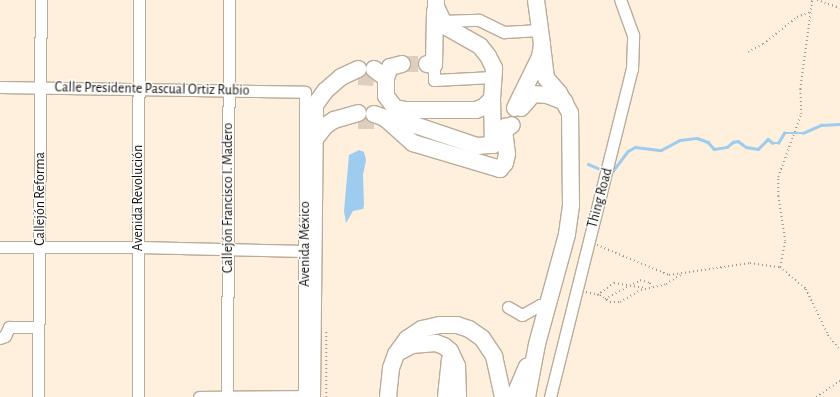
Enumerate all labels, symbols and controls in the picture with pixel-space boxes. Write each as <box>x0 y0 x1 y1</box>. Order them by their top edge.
street label: Calle Presidente Pascual Ortiz Rubio <box>54 79 250 99</box>
street label: Callejón Francisco I. Madero <box>220 123 236 273</box>
street label: Avenida Revolución <box>130 145 146 251</box>
street label: Callejón Reforma <box>32 152 48 246</box>
street label: Thing Road <box>584 166 616 230</box>
street label: Avenida México <box>297 201 313 287</box>

